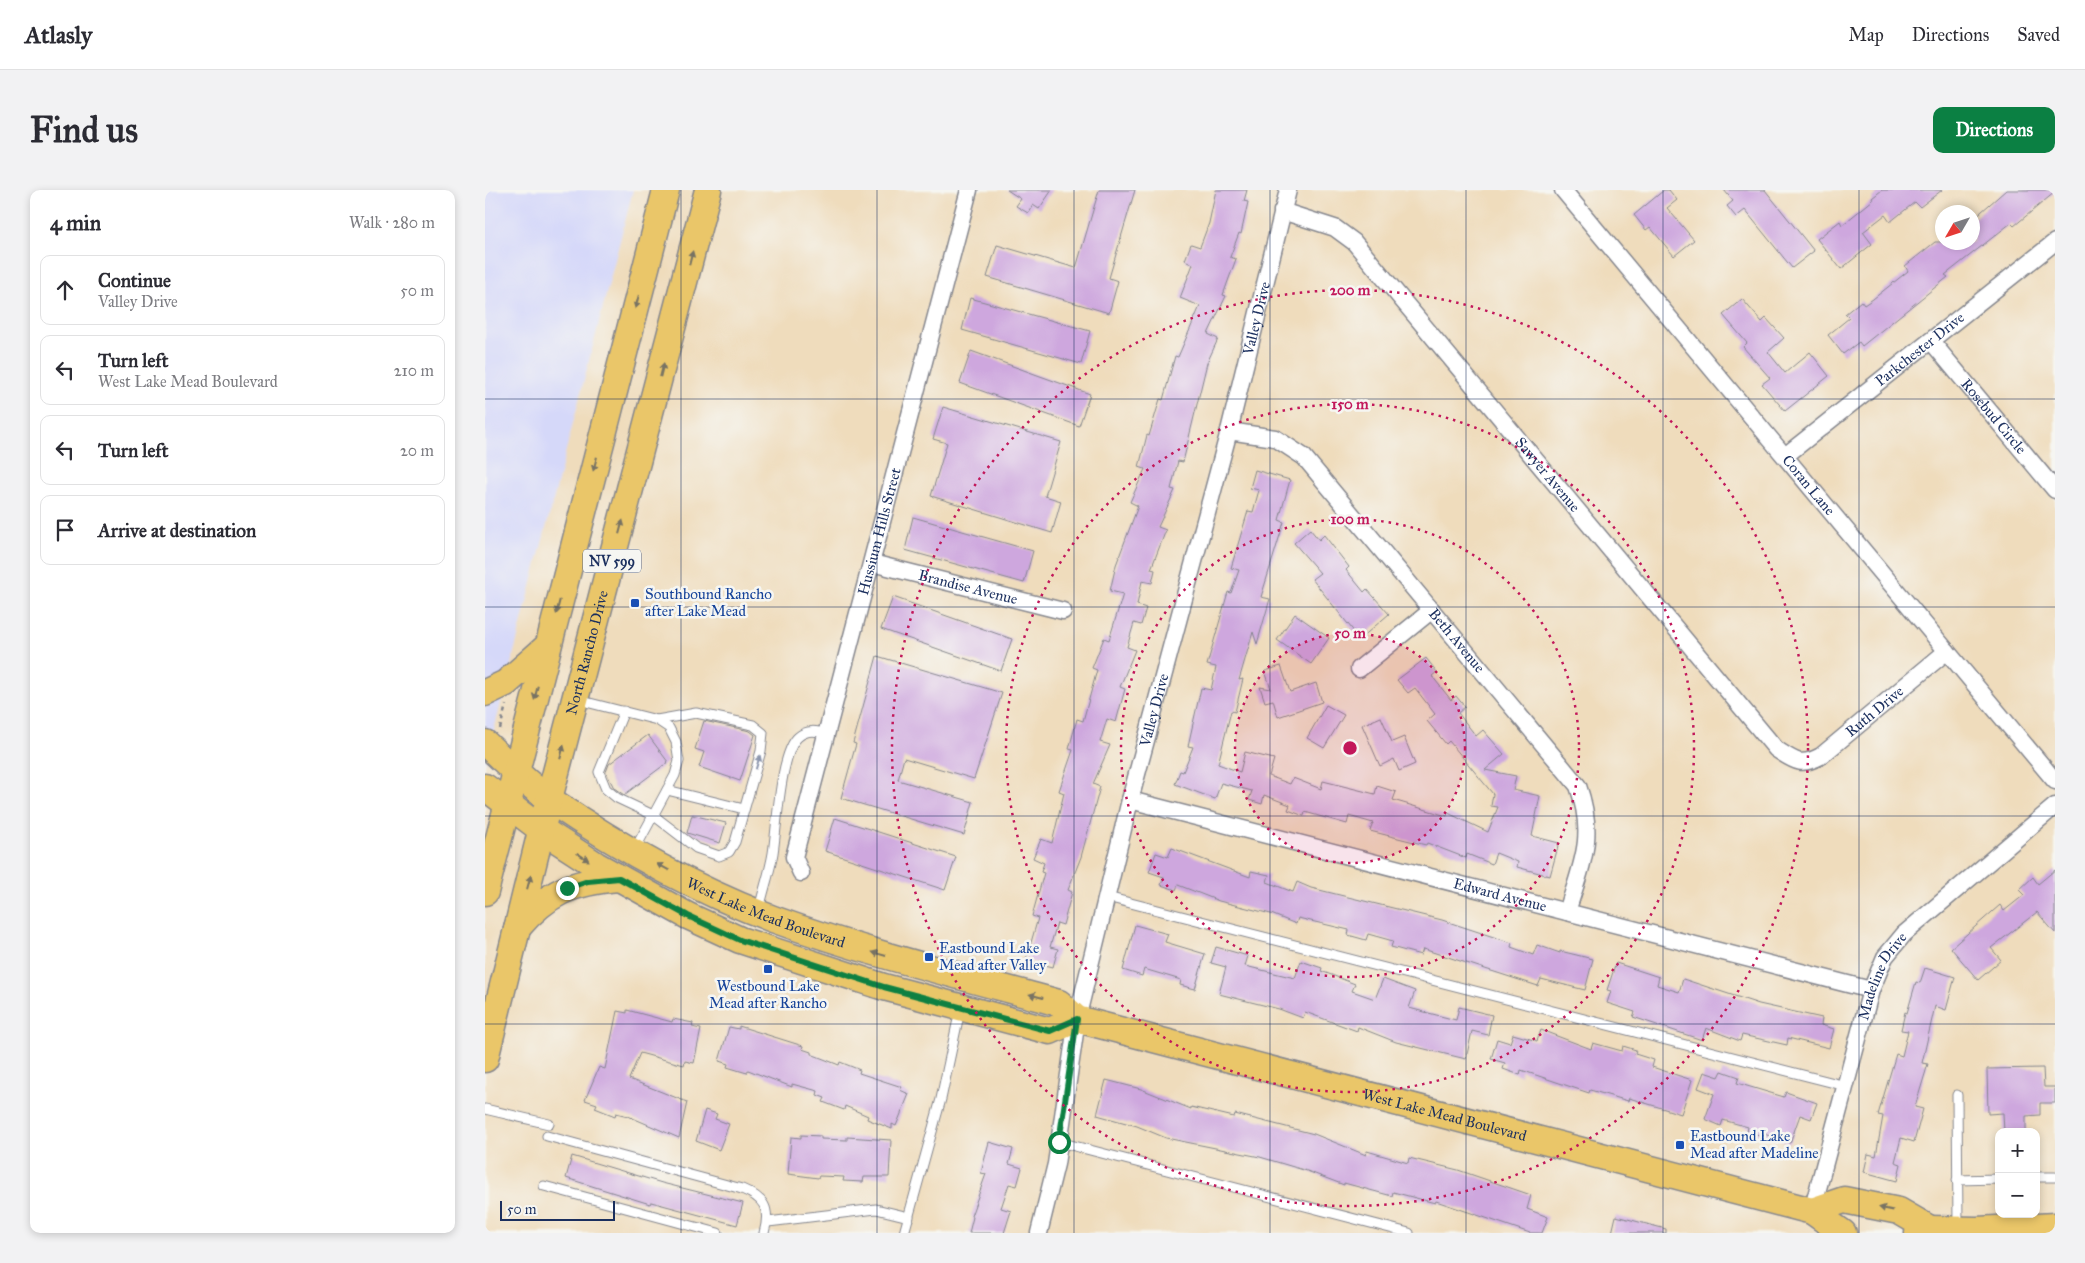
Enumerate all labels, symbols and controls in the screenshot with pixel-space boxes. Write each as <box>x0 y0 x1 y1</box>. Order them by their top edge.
text: Atlasly <box>25 20 92 50</box>
text: Map <box>1848 24 1884 46</box>
text: Directions <box>1912 24 1989 46</box>
text: Saved <box>2017 24 2060 46</box>
button: Directions <box>1933 107 2055 153</box>
text: Find us <box>30 109 138 152</box>
north arrow <box>1935 205 1980 250</box>
text: 4 min <box>50 210 101 236</box>
text: Walk · 280 m <box>349 213 435 232</box>
one-way arrow <box>687 251 695 266</box>
text: Continue <box>98 269 171 292</box>
icon: ahead <box>51 276 79 304</box>
street label: Valley Drive <box>1239 280 1274 358</box>
text: 50 m <box>400 281 434 300</box>
text: 200 m <box>1330 281 1371 299</box>
text: Valley Drive <box>98 292 178 311</box>
one-way arrow <box>633 295 641 310</box>
street label: Parkchester Drive <box>1872 308 1968 390</box>
text: Turn left <box>98 349 168 372</box>
icon: left <box>51 356 79 384</box>
text: 210 m <box>394 361 434 380</box>
one-way arrow <box>658 363 666 378</box>
text: West Lake Mead Boulevard <box>98 372 278 391</box>
street label: Rosebud Circle <box>1957 375 2030 458</box>
text: 150 m <box>1331 395 1369 413</box>
street label: Sawyer Avenue <box>1511 434 1584 516</box>
icon: left <box>51 436 79 464</box>
text: Turn left <box>98 439 168 462</box>
text: 20 m <box>400 441 434 460</box>
street label: Coran Lane <box>1778 451 1839 519</box>
one-way arrow <box>591 456 599 471</box>
street label: Hussium Hills Street <box>854 465 905 597</box>
text: 100 m <box>1330 510 1370 528</box>
icon: arrive <box>51 516 79 544</box>
text: Arrive at destination <box>98 519 256 542</box>
one-way arrow <box>617 520 625 535</box>
road number: NV 599 <box>583 550 641 572</box>
street label: Brandise Avenue <box>917 566 1020 608</box>
place label: Southbound Rancho after Lake Mead <box>645 585 772 620</box>
street label: North Rancho Drive <box>562 589 612 717</box>
marker: Southbound Rancho after Lake Mead <box>629 597 641 609</box>
one-way arrow <box>553 600 561 615</box>
street label: Beth Avenue <box>1425 605 1489 676</box>
text: 50 m <box>1334 624 1366 642</box>
street label: Valley Drive <box>1135 672 1173 750</box>
street label: Ruth Drive <box>1842 682 1907 741</box>
one-way arrow <box>531 685 539 700</box>
centre of rings <box>1341 739 1359 757</box>
one-way arrow <box>559 745 567 760</box>
one-way arrow <box>754 755 762 770</box>
one-way arrow <box>577 852 590 862</box>
one-way arrow <box>656 863 670 871</box>
street label: West Lake Mead Boulevard <box>684 873 848 952</box>
one-way arrow <box>525 874 533 889</box>
street label: Edward Avenue <box>1451 874 1549 915</box>
route end <box>556 877 579 900</box>
street label: Madeline Drive <box>1854 929 1911 1022</box>
place label: Eastbound Lake Mead after Valley <box>939 939 1047 974</box>
one-way arrow <box>872 949 887 957</box>
marker: Eastbound Lake Mead after Valley <box>923 951 935 963</box>
marker: Westbound Lake Mead after Rancho <box>762 963 774 975</box>
place label: Westbound Lake Mead after Rancho <box>709 977 827 1012</box>
one-way arrow <box>1028 992 1043 1000</box>
street label: West Lake Mead Boulevard <box>1361 1085 1529 1145</box>
place label: Eastbound Lake Mead after Madeline <box>1690 1127 1819 1162</box>
map controls <box>1995 1128 2040 1218</box>
button: + <box>1995 1128 2040 1173</box>
route start <box>1048 1131 1071 1154</box>
marker: Eastbound Lake Mead after Madeline <box>1674 1139 1686 1151</box>
button: − <box>1995 1173 2040 1218</box>
scale bar <box>500 1198 615 1221</box>
text: 50 m <box>507 1201 536 1218</box>
one-way arrow <box>1878 1204 1894 1212</box>

